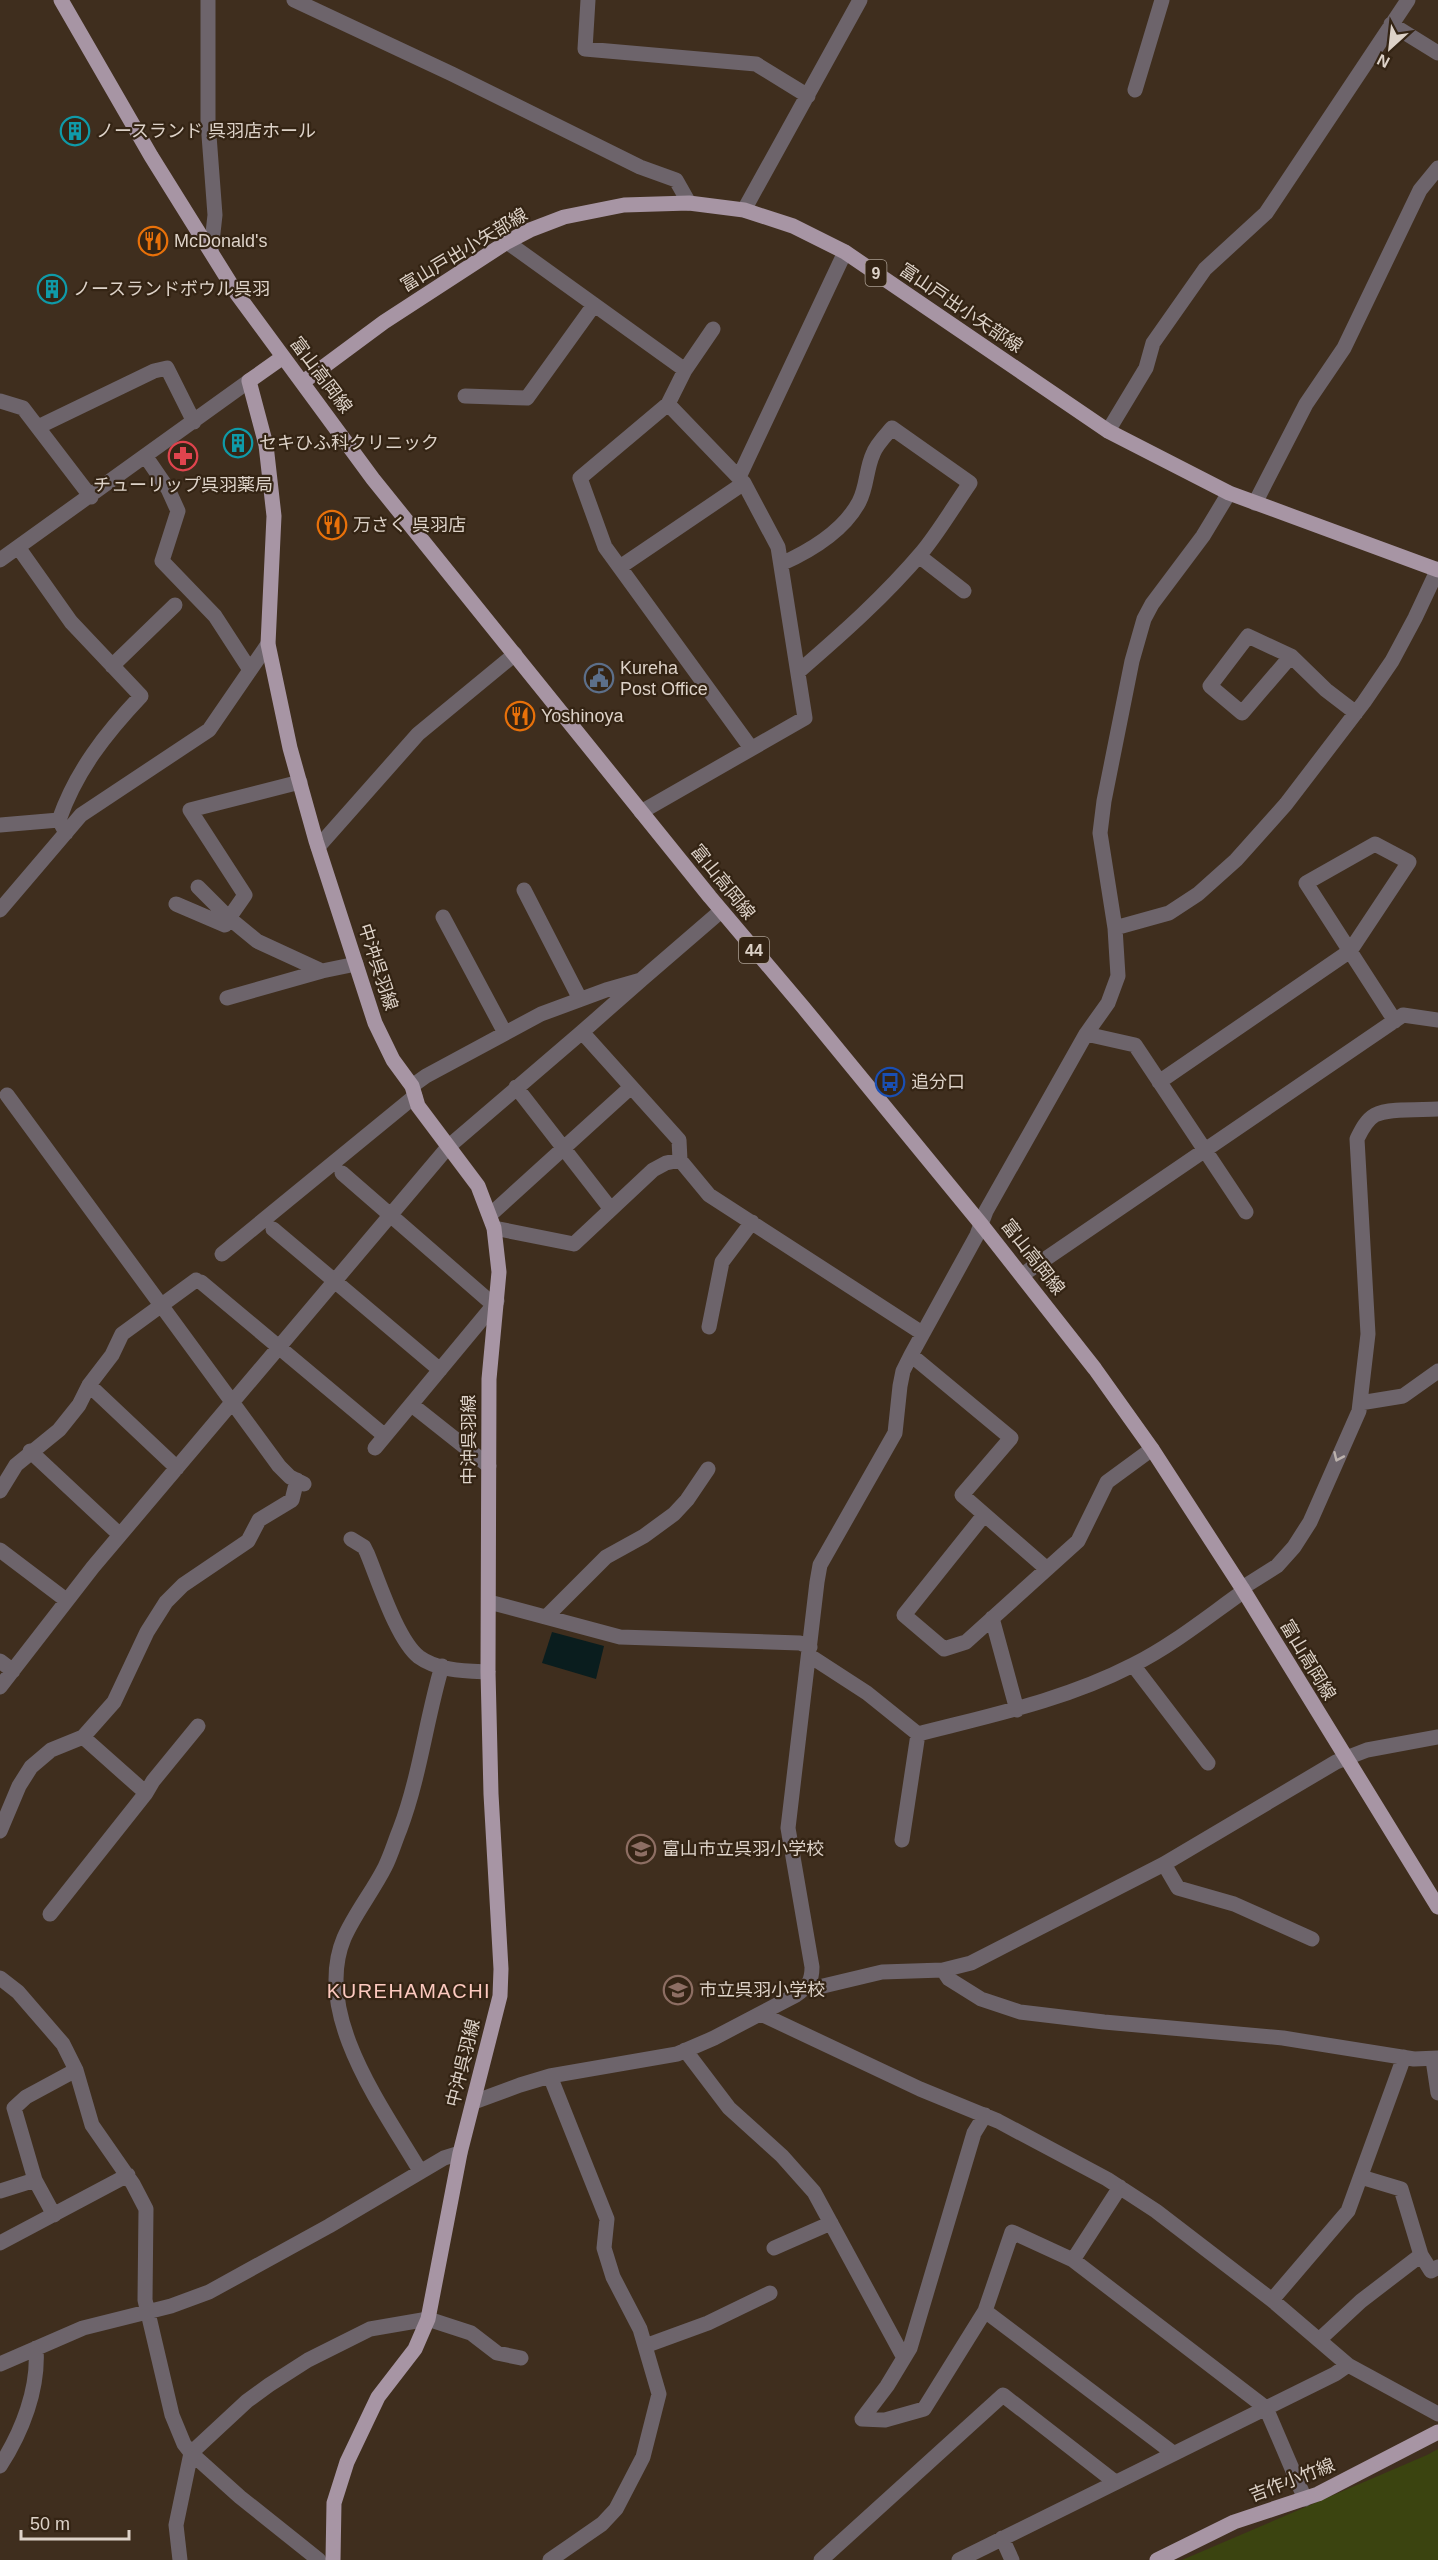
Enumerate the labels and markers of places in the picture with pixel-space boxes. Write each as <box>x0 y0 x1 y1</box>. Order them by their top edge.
building icon: ノースランド 呉羽店ホール <box>59 115 91 147</box>
place label: ノースランド 呉羽店ホール <box>96 121 316 141</box>
restaurant icon: McDonald's <box>137 225 169 257</box>
place label: McDonald's <box>174 231 267 251</box>
building icon: ノースランドボウル呉羽 <box>36 273 68 305</box>
place label: ノースランドボウル呉羽 <box>73 279 270 299</box>
building icon: セキひふ科クリニック <box>222 427 254 459</box>
place label: セキひふ科クリニック <box>259 433 439 453</box>
pharmacy icon: チューリップ呉羽薬局 <box>167 440 199 472</box>
place label: チューリップ呉羽薬局 <box>93 475 273 495</box>
restaurant icon: 万さく 呉羽店 <box>316 509 348 541</box>
place label: 万さく 呉羽店 <box>353 515 466 535</box>
place label: Kureha Post Office <box>620 658 708 699</box>
public building icon: Kureha Post Office <box>583 662 615 694</box>
restaurant icon: Yoshinoya <box>504 700 536 732</box>
place label: Yoshinoya <box>541 706 624 726</box>
bus stop icon: 追分口 <box>874 1066 906 1098</box>
place label: 追分口 <box>911 1072 965 1092</box>
school or university icon: 富山市立呉羽小学校 <box>625 1833 657 1865</box>
place label: 富山市立呉羽小学校 <box>662 1839 824 1859</box>
school or university icon: 市立呉羽小学校 <box>662 1974 694 2006</box>
place label: 市立呉羽小学校 <box>699 1980 825 2000</box>

